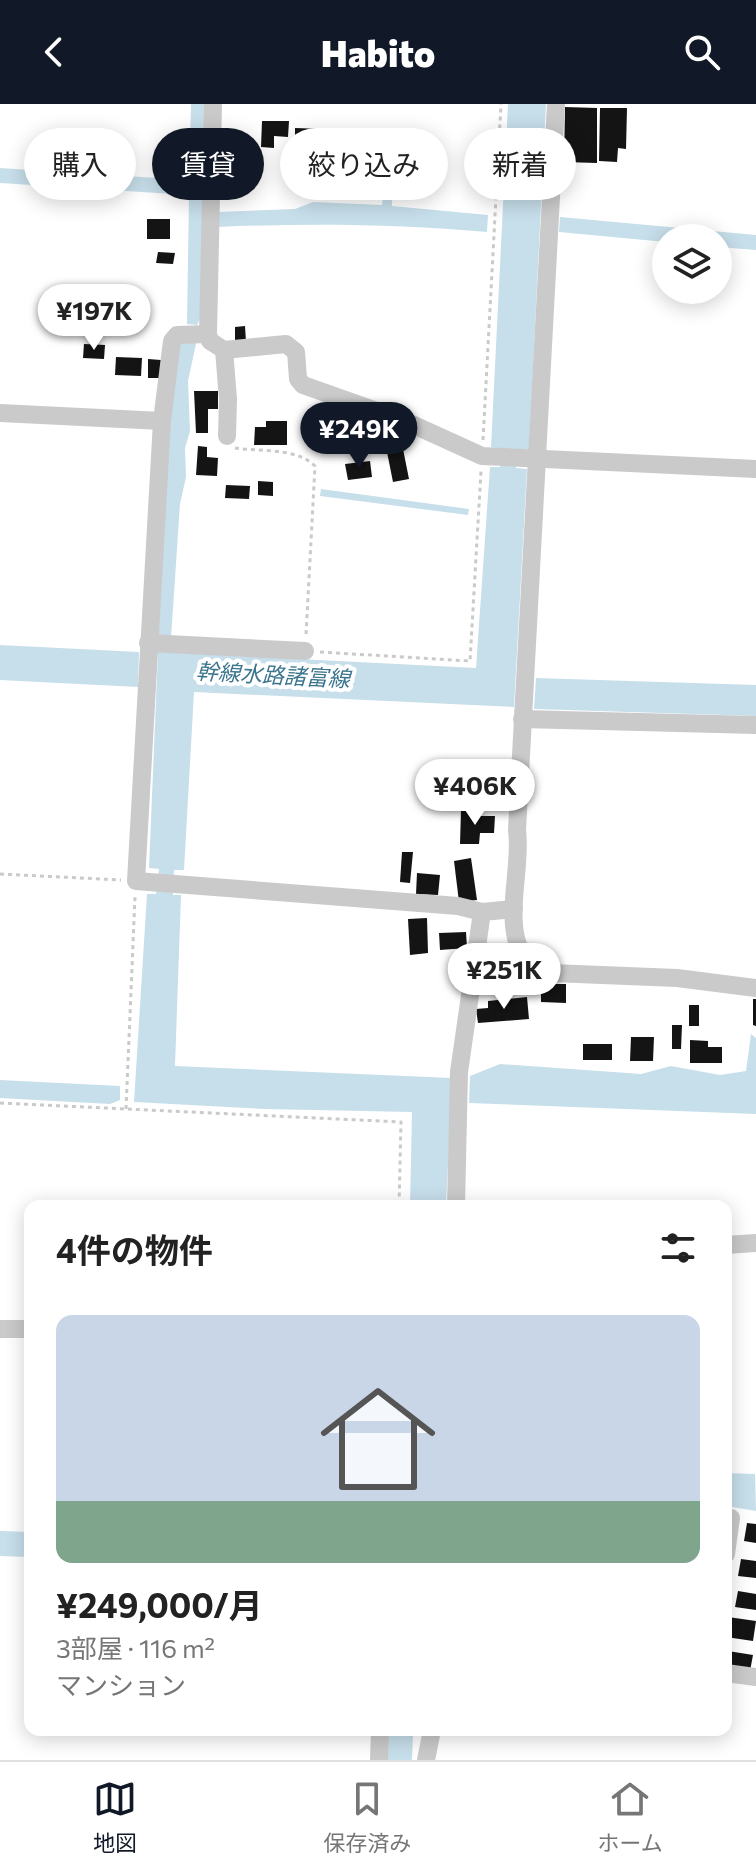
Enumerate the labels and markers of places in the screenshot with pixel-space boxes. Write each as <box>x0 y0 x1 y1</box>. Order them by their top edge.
pin: ¥197K <box>38 284 150 352</box>
pin: ¥249K <box>303 402 415 470</box>
pin: ¥406K <box>419 759 531 827</box>
pin: ¥251K <box>448 943 560 1011</box>

